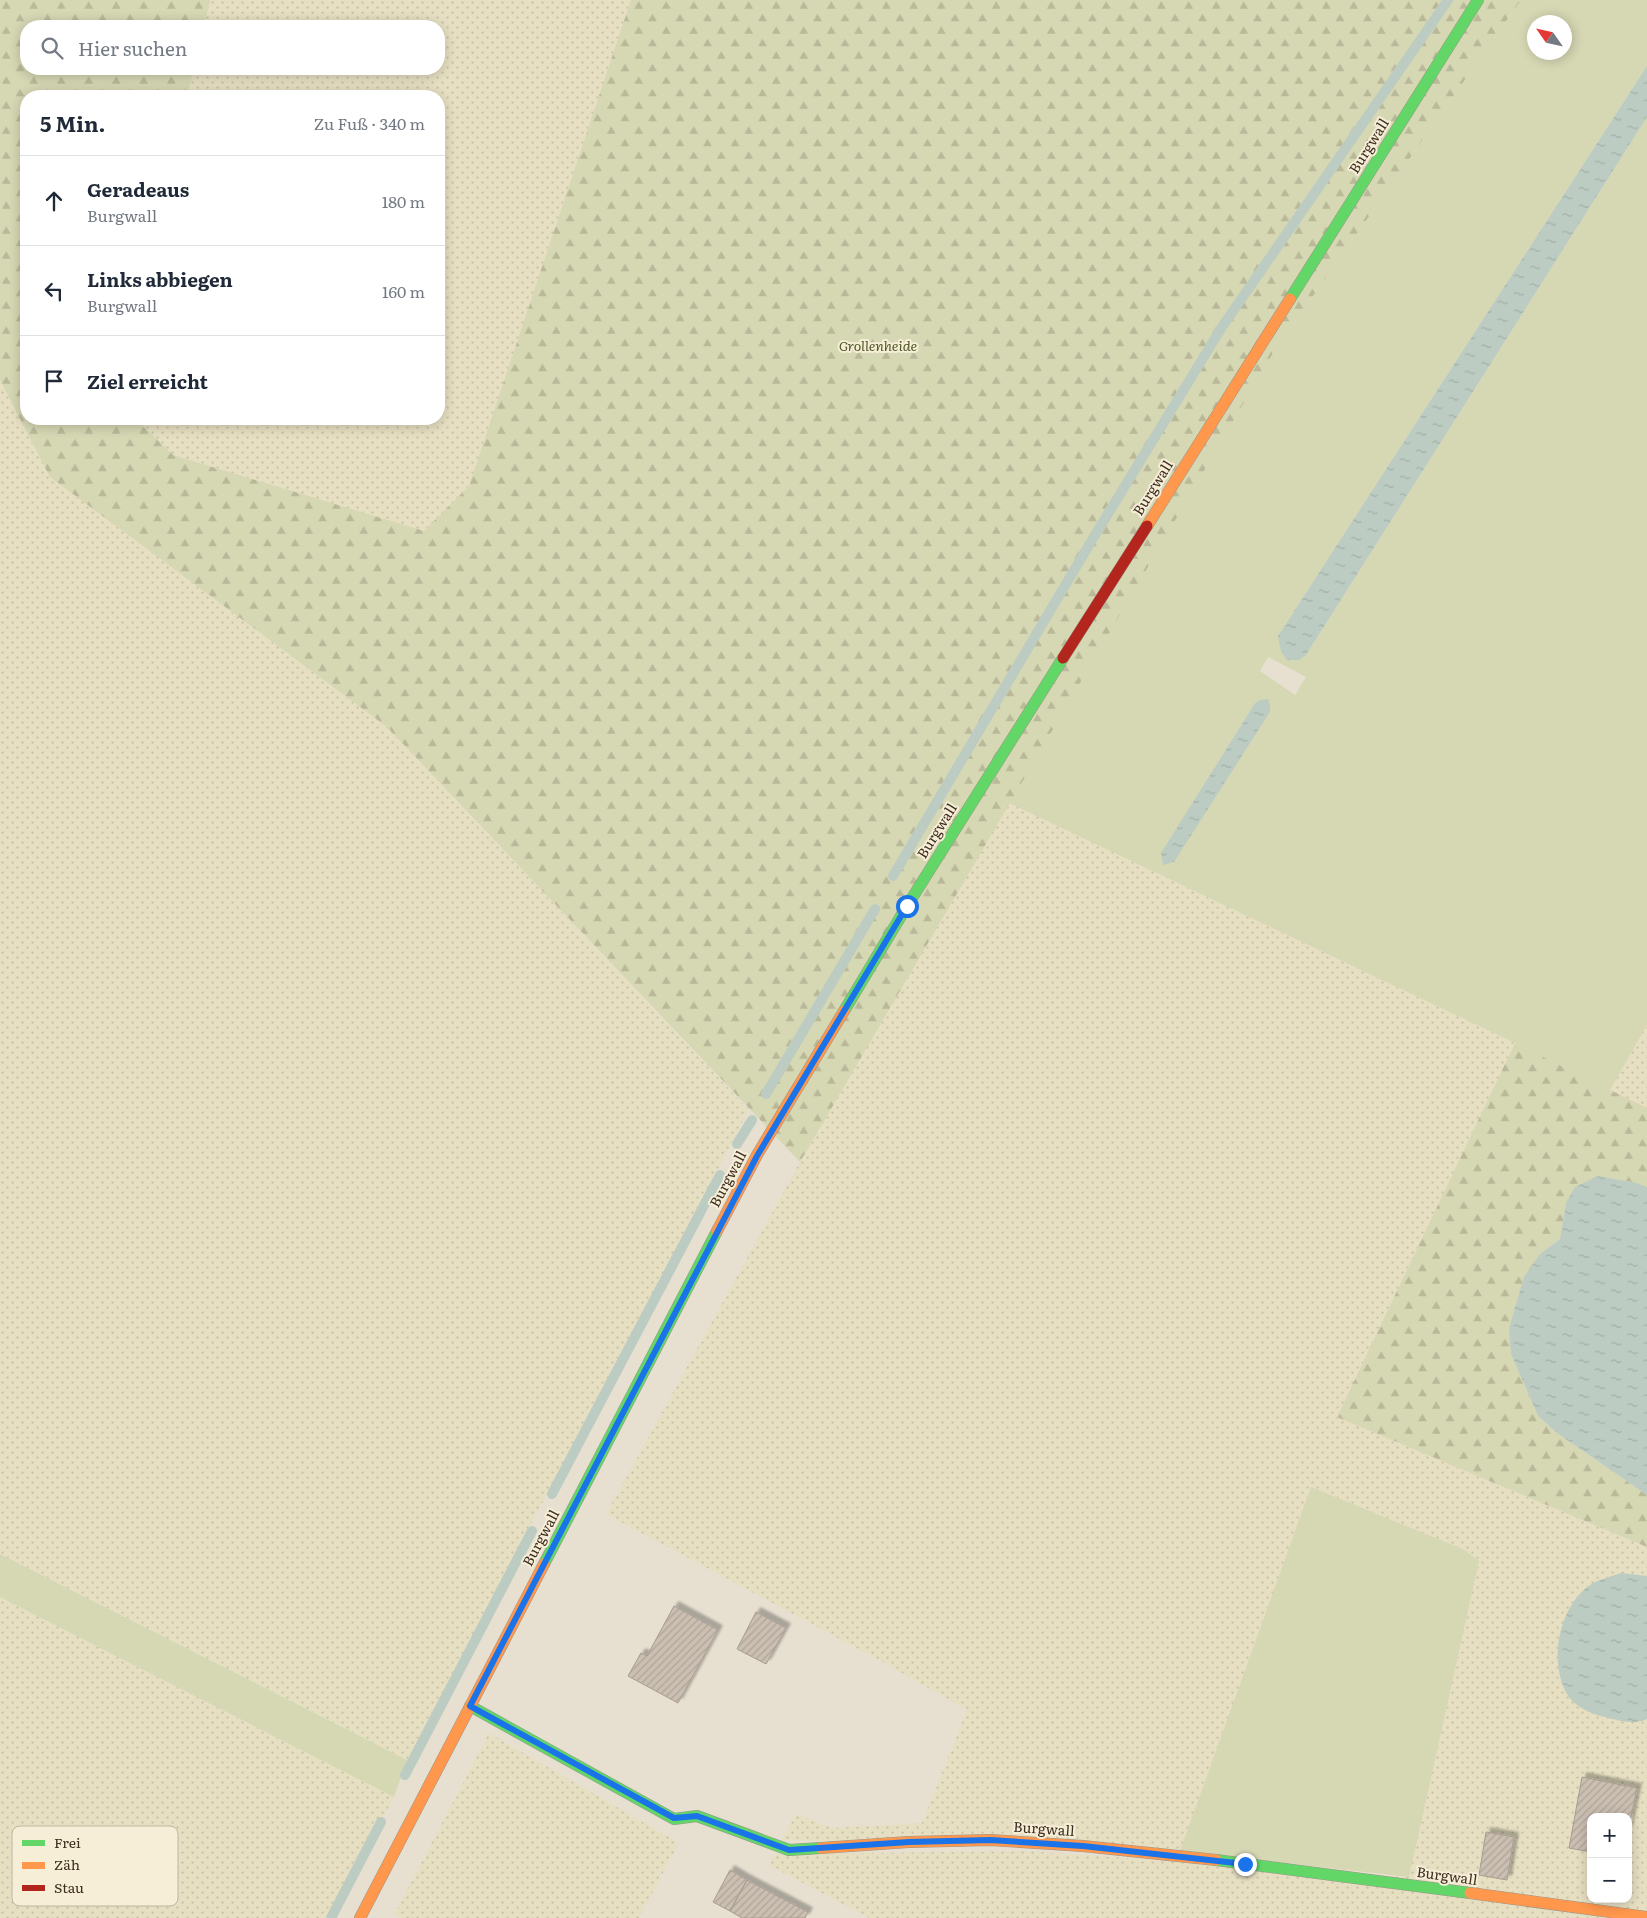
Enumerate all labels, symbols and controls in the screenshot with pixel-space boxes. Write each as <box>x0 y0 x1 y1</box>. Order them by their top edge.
north arrow <box>1527 15 1572 60</box>
search box <box>20 20 445 75</box>
icon: search <box>38 34 66 62</box>
text: Hier suchen <box>78 34 187 62</box>
text: 5 Min. <box>40 107 105 138</box>
text: Zu Fuß · 340 m <box>314 111 425 135</box>
street label: Burgwall <box>1343 114 1393 177</box>
text: Geradeaus <box>87 175 189 203</box>
icon: ahead <box>40 187 68 215</box>
text: 180 m <box>382 189 425 213</box>
text: Burgwall <box>87 203 157 227</box>
text: Links abbiegen <box>87 265 233 293</box>
icon: left <box>40 277 68 305</box>
text: 160 m <box>382 279 425 303</box>
text: Burgwall <box>87 293 157 317</box>
park label: Grollenheide <box>839 335 918 355</box>
icon: arrive <box>40 367 68 395</box>
text: Ziel erreicht <box>87 367 208 395</box>
street label: Burgwall <box>1127 456 1177 519</box>
street label: Burgwall <box>911 799 961 862</box>
route start <box>896 895 919 918</box>
street label: Burgwall <box>704 1146 750 1210</box>
street label: Burgwall <box>517 1505 563 1569</box>
map controls <box>1587 1813 1632 1903</box>
button: + <box>1587 1813 1632 1858</box>
street label: Burgwall <box>1013 1816 1076 1840</box>
legend <box>12 1826 178 1906</box>
text: Frei <box>54 1832 81 1852</box>
route end <box>1234 1853 1257 1876</box>
text: Zäh <box>54 1854 80 1874</box>
button: − <box>1587 1858 1632 1903</box>
street label: Burgwall <box>1415 1861 1479 1889</box>
text: Stau <box>54 1877 84 1897</box>

